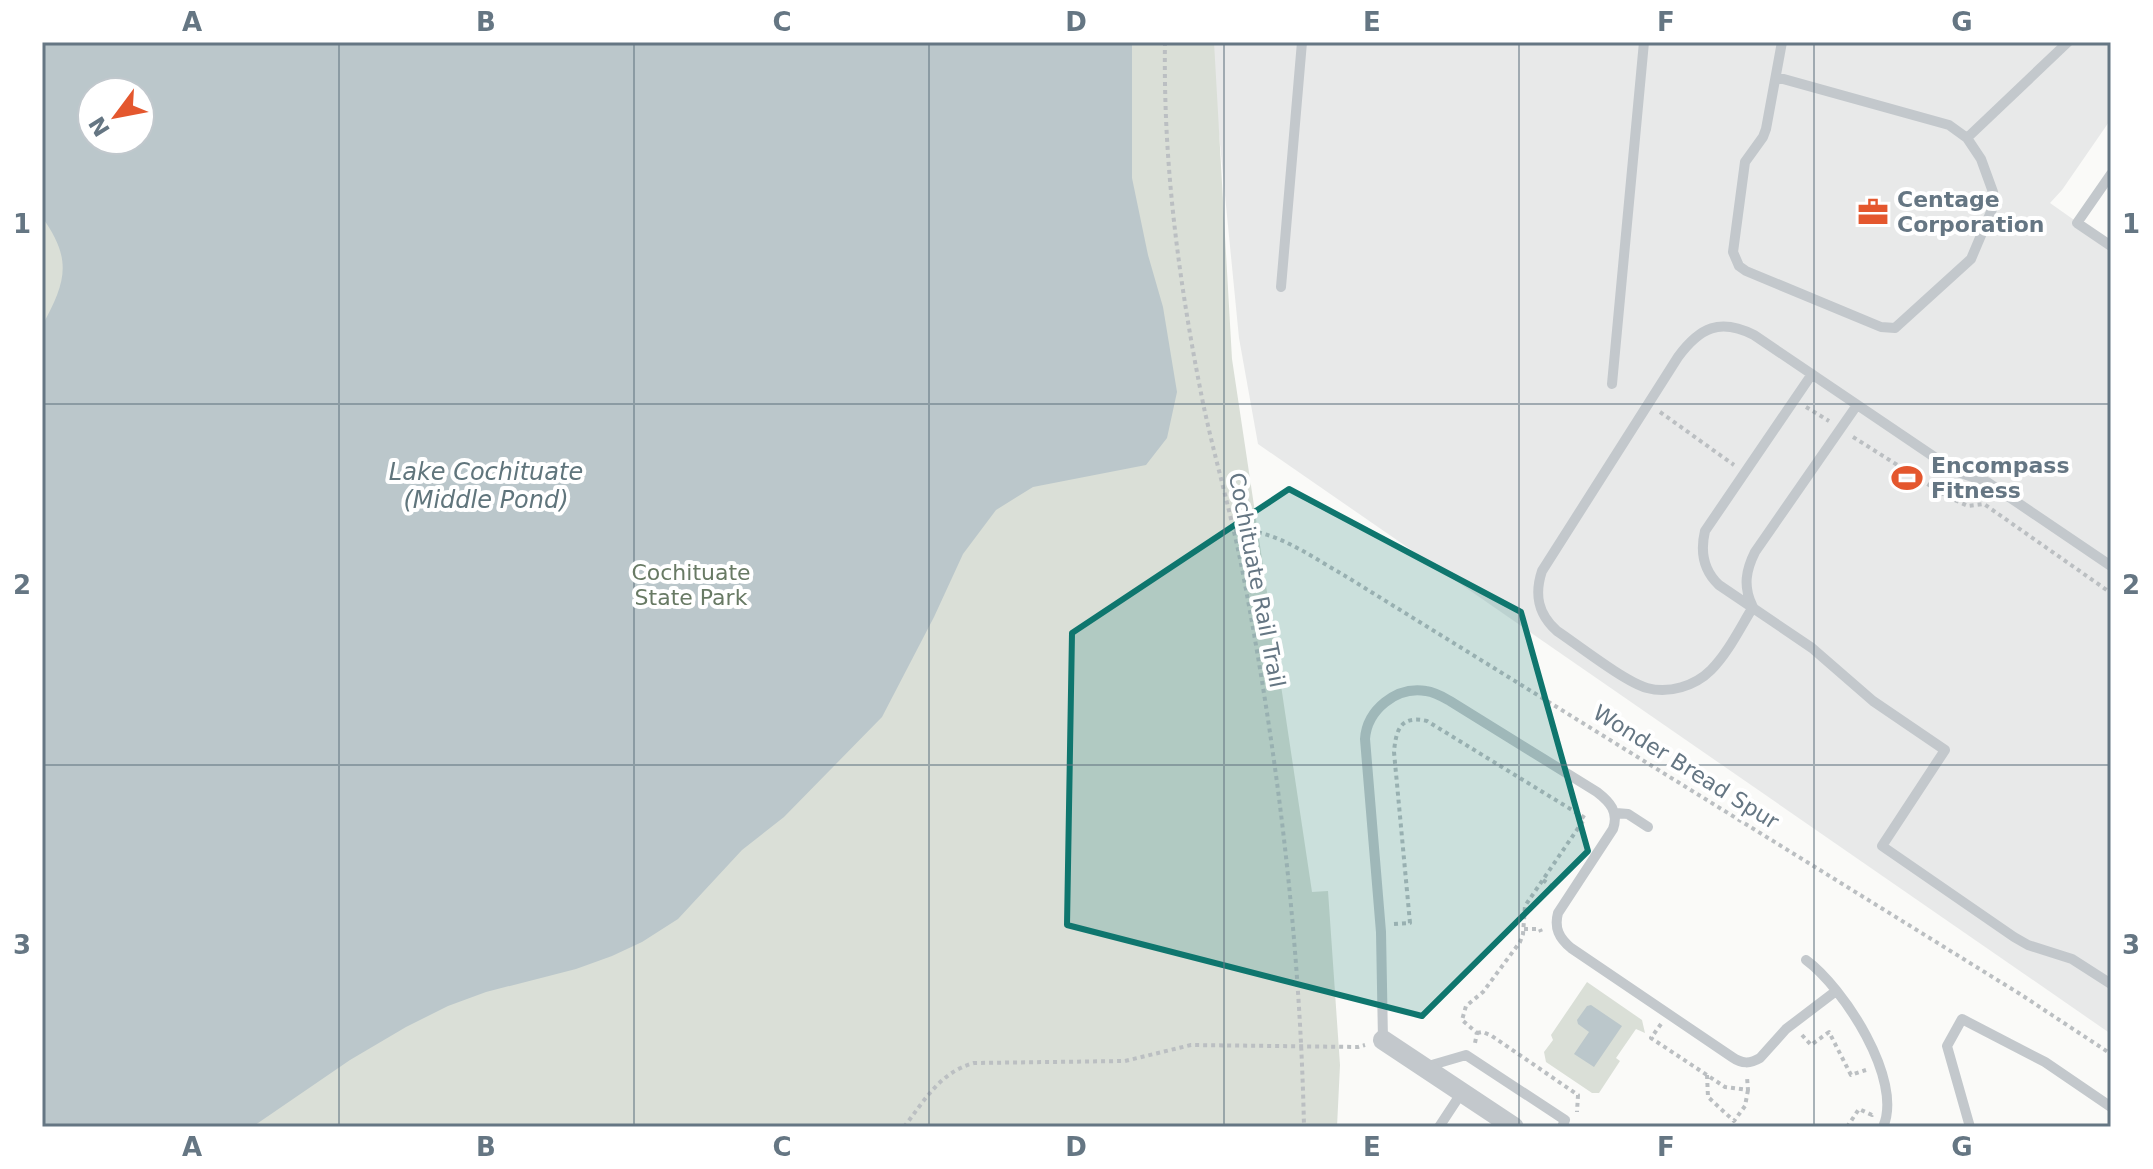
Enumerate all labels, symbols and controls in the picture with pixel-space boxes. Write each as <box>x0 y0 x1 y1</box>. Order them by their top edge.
text: A <box>182 7 202 37</box>
text: B <box>476 7 496 37</box>
text: C <box>772 7 792 37</box>
text: D <box>1065 7 1087 37</box>
text: E <box>1363 7 1381 37</box>
text: F <box>1657 7 1675 37</box>
text: G <box>1951 7 1973 37</box>
north arrow <box>76 76 156 156</box>
text: N <box>84 112 115 141</box>
place label: Centage Corporation <box>1897 187 2045 237</box>
office icon: Centage Corporation <box>1856 195 1890 229</box>
text: 1 <box>13 209 31 239</box>
text: 1 <box>2122 209 2140 239</box>
place label: Encompass Fitness <box>1931 453 2070 503</box>
water label: Lake Cochituate (Middle Pond) <box>389 458 583 514</box>
sports icon: Encompass Fitness <box>1890 461 1924 495</box>
street label: Cochituate Rail Trail <box>1224 470 1290 690</box>
park label: Cochituate State Park <box>631 560 751 610</box>
text: 2 <box>13 570 31 600</box>
text: 2 <box>2122 570 2140 600</box>
street label: Wonder Bread Spur <box>1589 700 1784 835</box>
text: 3 <box>13 930 31 960</box>
text: 3 <box>2122 930 2140 960</box>
text: A <box>182 1132 202 1162</box>
text: B <box>476 1132 496 1162</box>
text: C <box>772 1132 792 1162</box>
text: D <box>1065 1132 1087 1162</box>
text: E <box>1363 1132 1381 1162</box>
text: F <box>1657 1132 1675 1162</box>
text: G <box>1951 1132 1973 1162</box>

